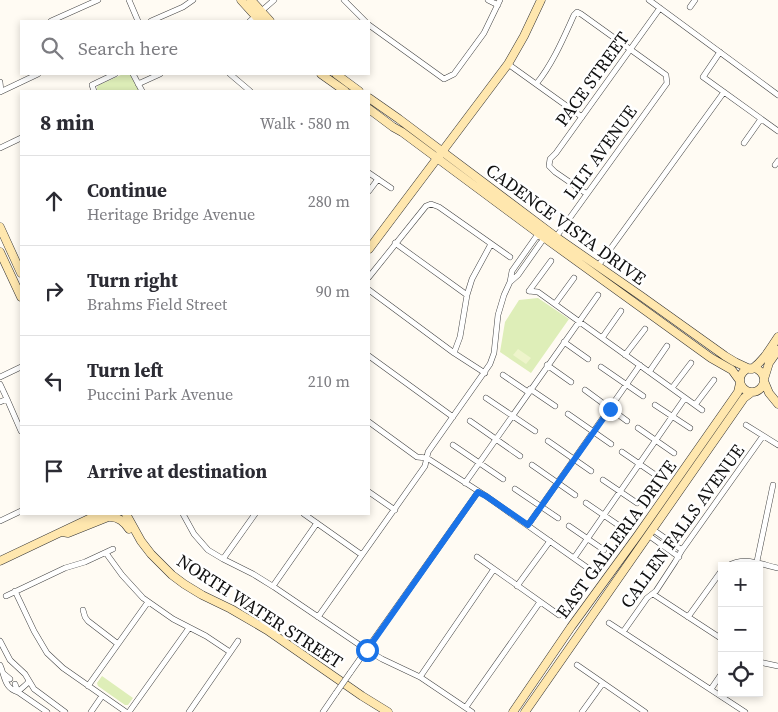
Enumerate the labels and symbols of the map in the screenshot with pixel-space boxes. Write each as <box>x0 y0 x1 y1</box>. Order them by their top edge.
street label: PACE STREET <box>549 27 635 131</box>
street label: LILT AVENUE <box>557 100 643 204</box>
street label: CADENCE VISTA DRIVE <box>481 157 651 291</box>
route end <box>599 398 622 421</box>
street label: CALLEN FALLS AVENUE <box>614 439 750 613</box>
street label: EAST GALLERIA DRIVE <box>550 455 682 623</box>
street label: NORTH WATER STREET <box>172 548 348 674</box>
route start <box>356 639 379 662</box>

